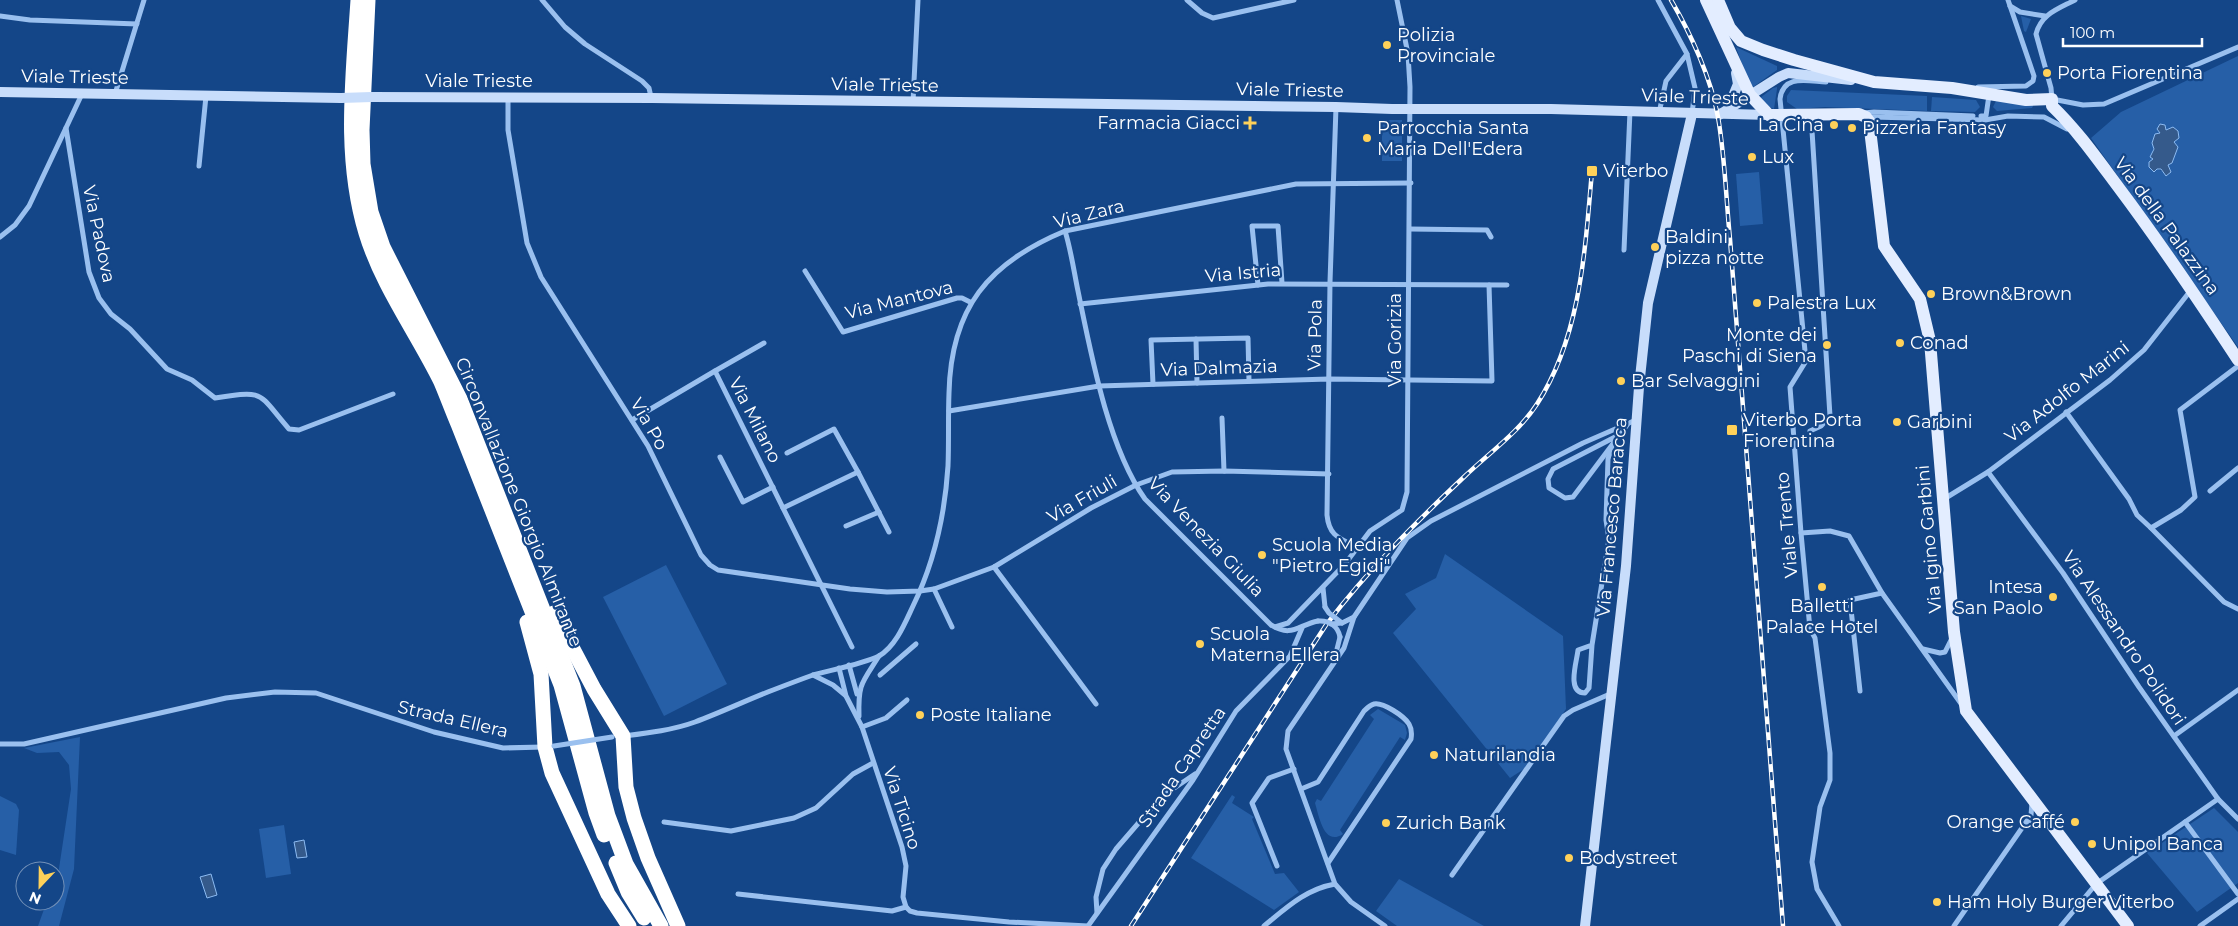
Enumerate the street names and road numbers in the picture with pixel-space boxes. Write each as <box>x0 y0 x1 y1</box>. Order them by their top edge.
street label: Viale Trieste <box>21 65 129 89</box>
street label: Viale Trieste <box>425 70 533 92</box>
street label: Viale Trieste <box>831 73 939 97</box>
street label: Viale Trieste <box>1236 78 1344 102</box>
street label: Viale Trieste <box>1641 84 1749 110</box>
street label: Via della Palazzina <box>2110 153 2224 299</box>
street label: Via Padova <box>78 183 120 285</box>
street label: Via Zara <box>1051 195 1127 233</box>
street label: Via Istria <box>1204 259 1282 287</box>
street label: Via Mantova <box>843 276 955 324</box>
street label: Via Gorizia <box>1384 293 1406 387</box>
street label: Via Pola <box>1303 299 1327 371</box>
street label: Via Adolfo Marini <box>2000 336 2134 448</box>
street label: Circonvallazione Giorgio Almirante <box>451 354 587 650</box>
street label: Via Dalmazia <box>1160 355 1278 381</box>
street label: Via Milano <box>724 373 786 467</box>
street label: Via Po <box>625 394 673 454</box>
street label: Via Francesco Baracca <box>1592 416 1632 618</box>
street label: Via Igino Garbini <box>1912 464 1946 614</box>
street label: Via Friuli <box>1043 470 1121 528</box>
street label: Viale Trento <box>1771 471 1803 579</box>
street label: Via Venezia Giulia <box>1143 472 1269 602</box>
street label: Via Alessandro Polidori <box>2057 547 2191 729</box>
street label: Strada Ellera <box>396 696 510 742</box>
street label: Strada Capretta <box>1133 702 1231 832</box>
street label: Via Ticino <box>878 764 926 852</box>

